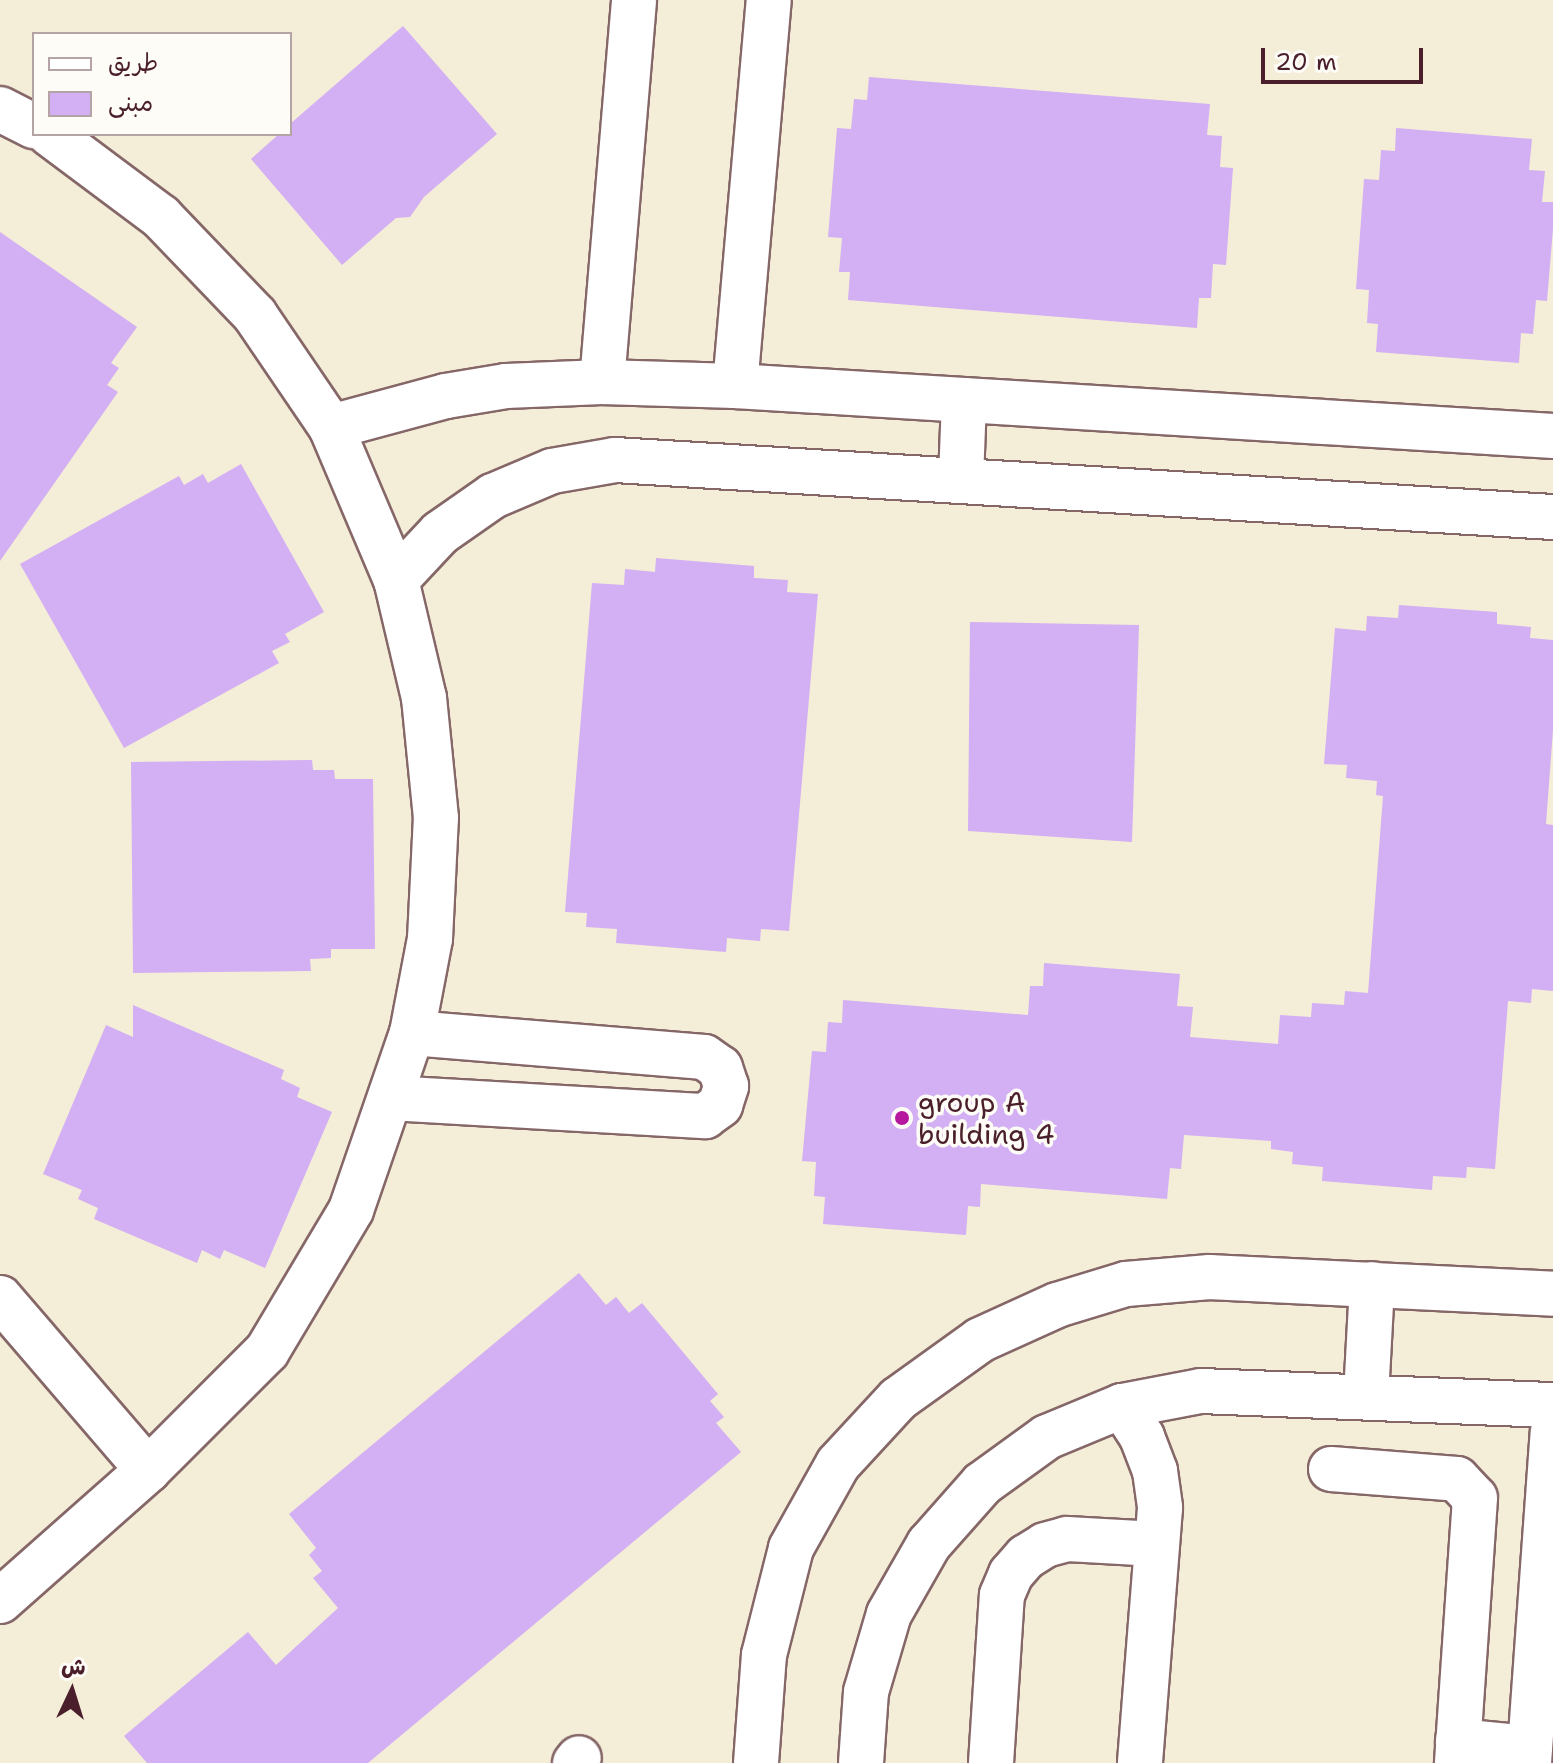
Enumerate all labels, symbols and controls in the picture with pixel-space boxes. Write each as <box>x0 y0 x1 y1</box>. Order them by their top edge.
legend <box>32 32 292 136</box>
scale bar <box>1265 32 1427 82</box>
text: 20 m <box>1275 46 1337 78</box>
text: طريق <box>108 47 158 79</box>
text: مبنى <box>108 87 153 119</box>
place label: group A building 4 <box>918 1085 1055 1151</box>
marker: group A building 4 <box>893 1109 911 1127</box>
north arrow <box>32 1651 112 1731</box>
text: ش <box>61 1651 87 1682</box>

